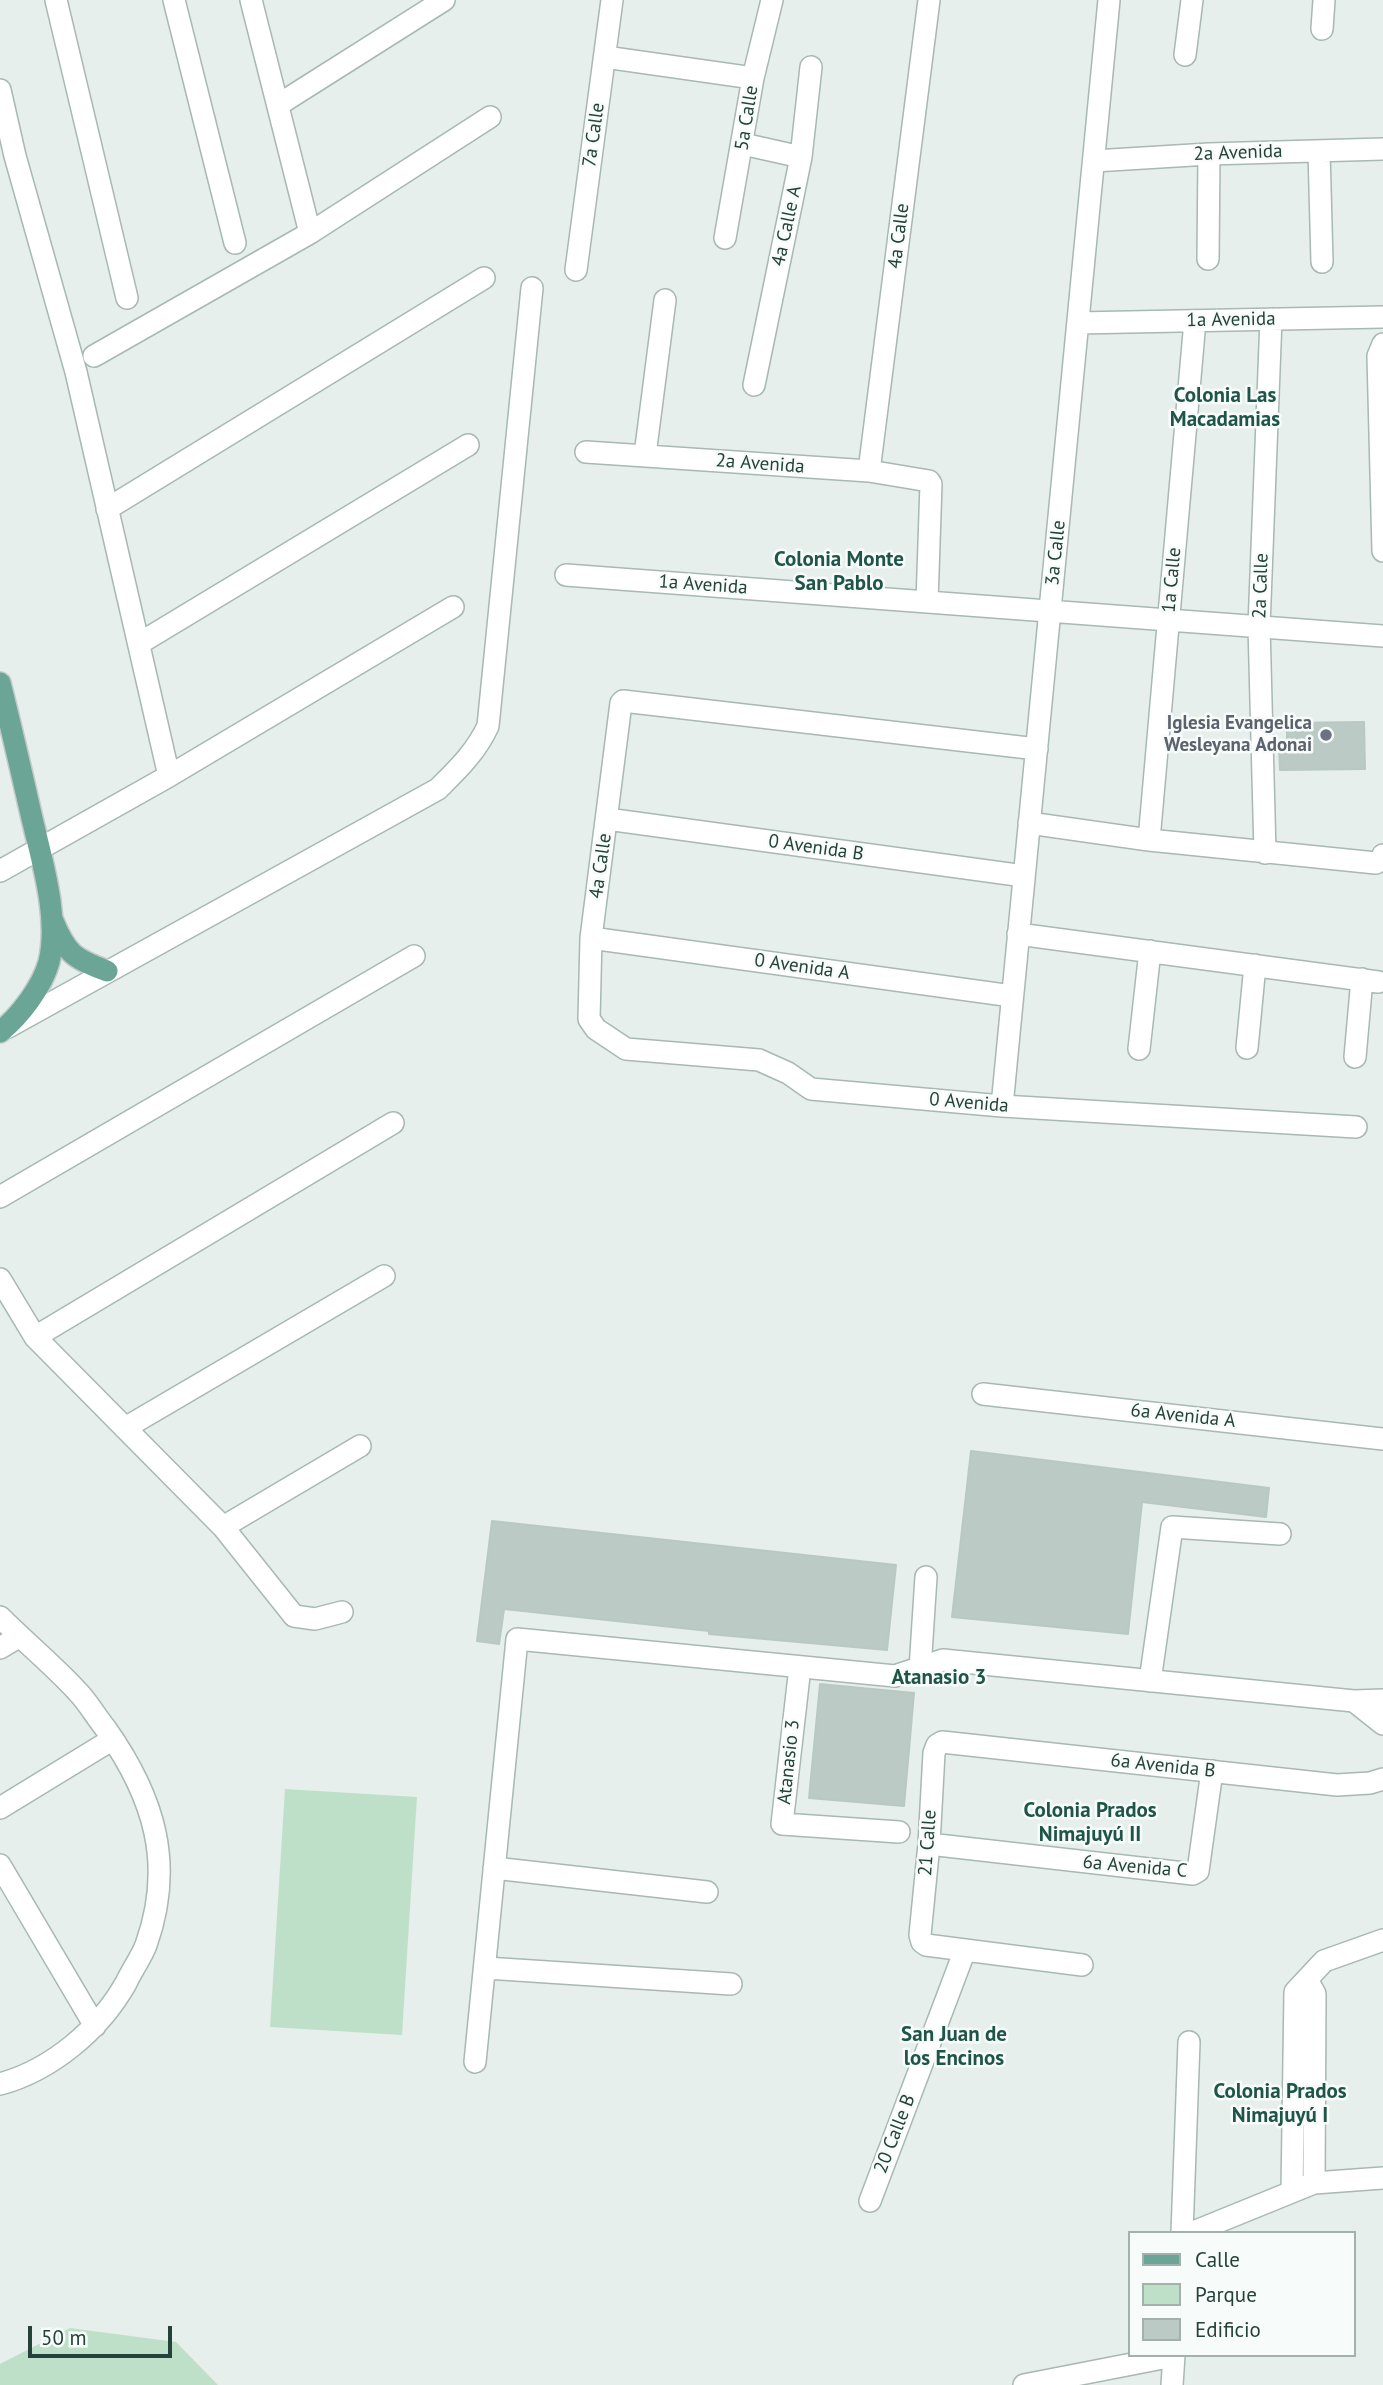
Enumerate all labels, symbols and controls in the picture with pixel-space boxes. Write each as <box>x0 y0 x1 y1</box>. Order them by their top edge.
street label: 5a Calle <box>731 84 763 152</box>
street label: 7a Calle <box>578 101 610 169</box>
street label: 2a Avenida <box>1193 140 1283 166</box>
street label: 4a Calle A <box>767 184 807 268</box>
street label: 4a Calle <box>884 202 914 270</box>
street label: 1a Avenida <box>1186 308 1276 332</box>
district label: Colonia Las Macadamias <box>1170 383 1280 433</box>
street label: 2a Avenida <box>715 450 805 478</box>
street label: 3a Calle <box>1041 519 1071 587</box>
street label: 1a Calle <box>1158 546 1186 614</box>
district label: Colonia Monte San Pablo <box>774 547 904 597</box>
street label: 2a Calle <box>1248 553 1274 619</box>
street label: 1a Avenida <box>658 571 748 599</box>
place label: Iglesia Evangelica Wesleyana Adonai <box>1164 713 1312 757</box>
marker: Iglesia Evangelica Wesleyana Adonai <box>1318 727 1334 743</box>
street label: 0 Avenida B <box>767 830 865 866</box>
street label: 4a Calle <box>585 832 617 900</box>
street label: 0 Avenida A <box>753 949 851 985</box>
street label: 0 Avenida <box>928 1088 1010 1118</box>
street label: 6a Avenida A <box>1129 1399 1237 1433</box>
district label: Atanasio 3 <box>892 1665 986 1691</box>
street label: Atanasio 3 <box>773 1718 805 1806</box>
street label: 6a Avenida B <box>1109 1749 1217 1783</box>
district label: Colonia Prados Nimajuyú II <box>1023 1798 1157 1848</box>
street label: 21 Calle <box>914 1809 942 1877</box>
street label: 6a Avenida C <box>1082 1851 1188 1883</box>
district label: San Juan de los Encinos <box>901 2022 1007 2072</box>
district label: Colonia Prados Nimajuyú I <box>1213 2079 1347 2129</box>
street label: 20 Calle B <box>870 2091 920 2177</box>
legend <box>1128 2231 1355 2357</box>
text: Calle <box>1195 2246 1240 2273</box>
text: Parque <box>1195 2281 1257 2308</box>
scale bar <box>32 2312 175 2356</box>
text: Edificio <box>1195 2316 1261 2343</box>
text: 50 m <box>41 2324 87 2351</box>

